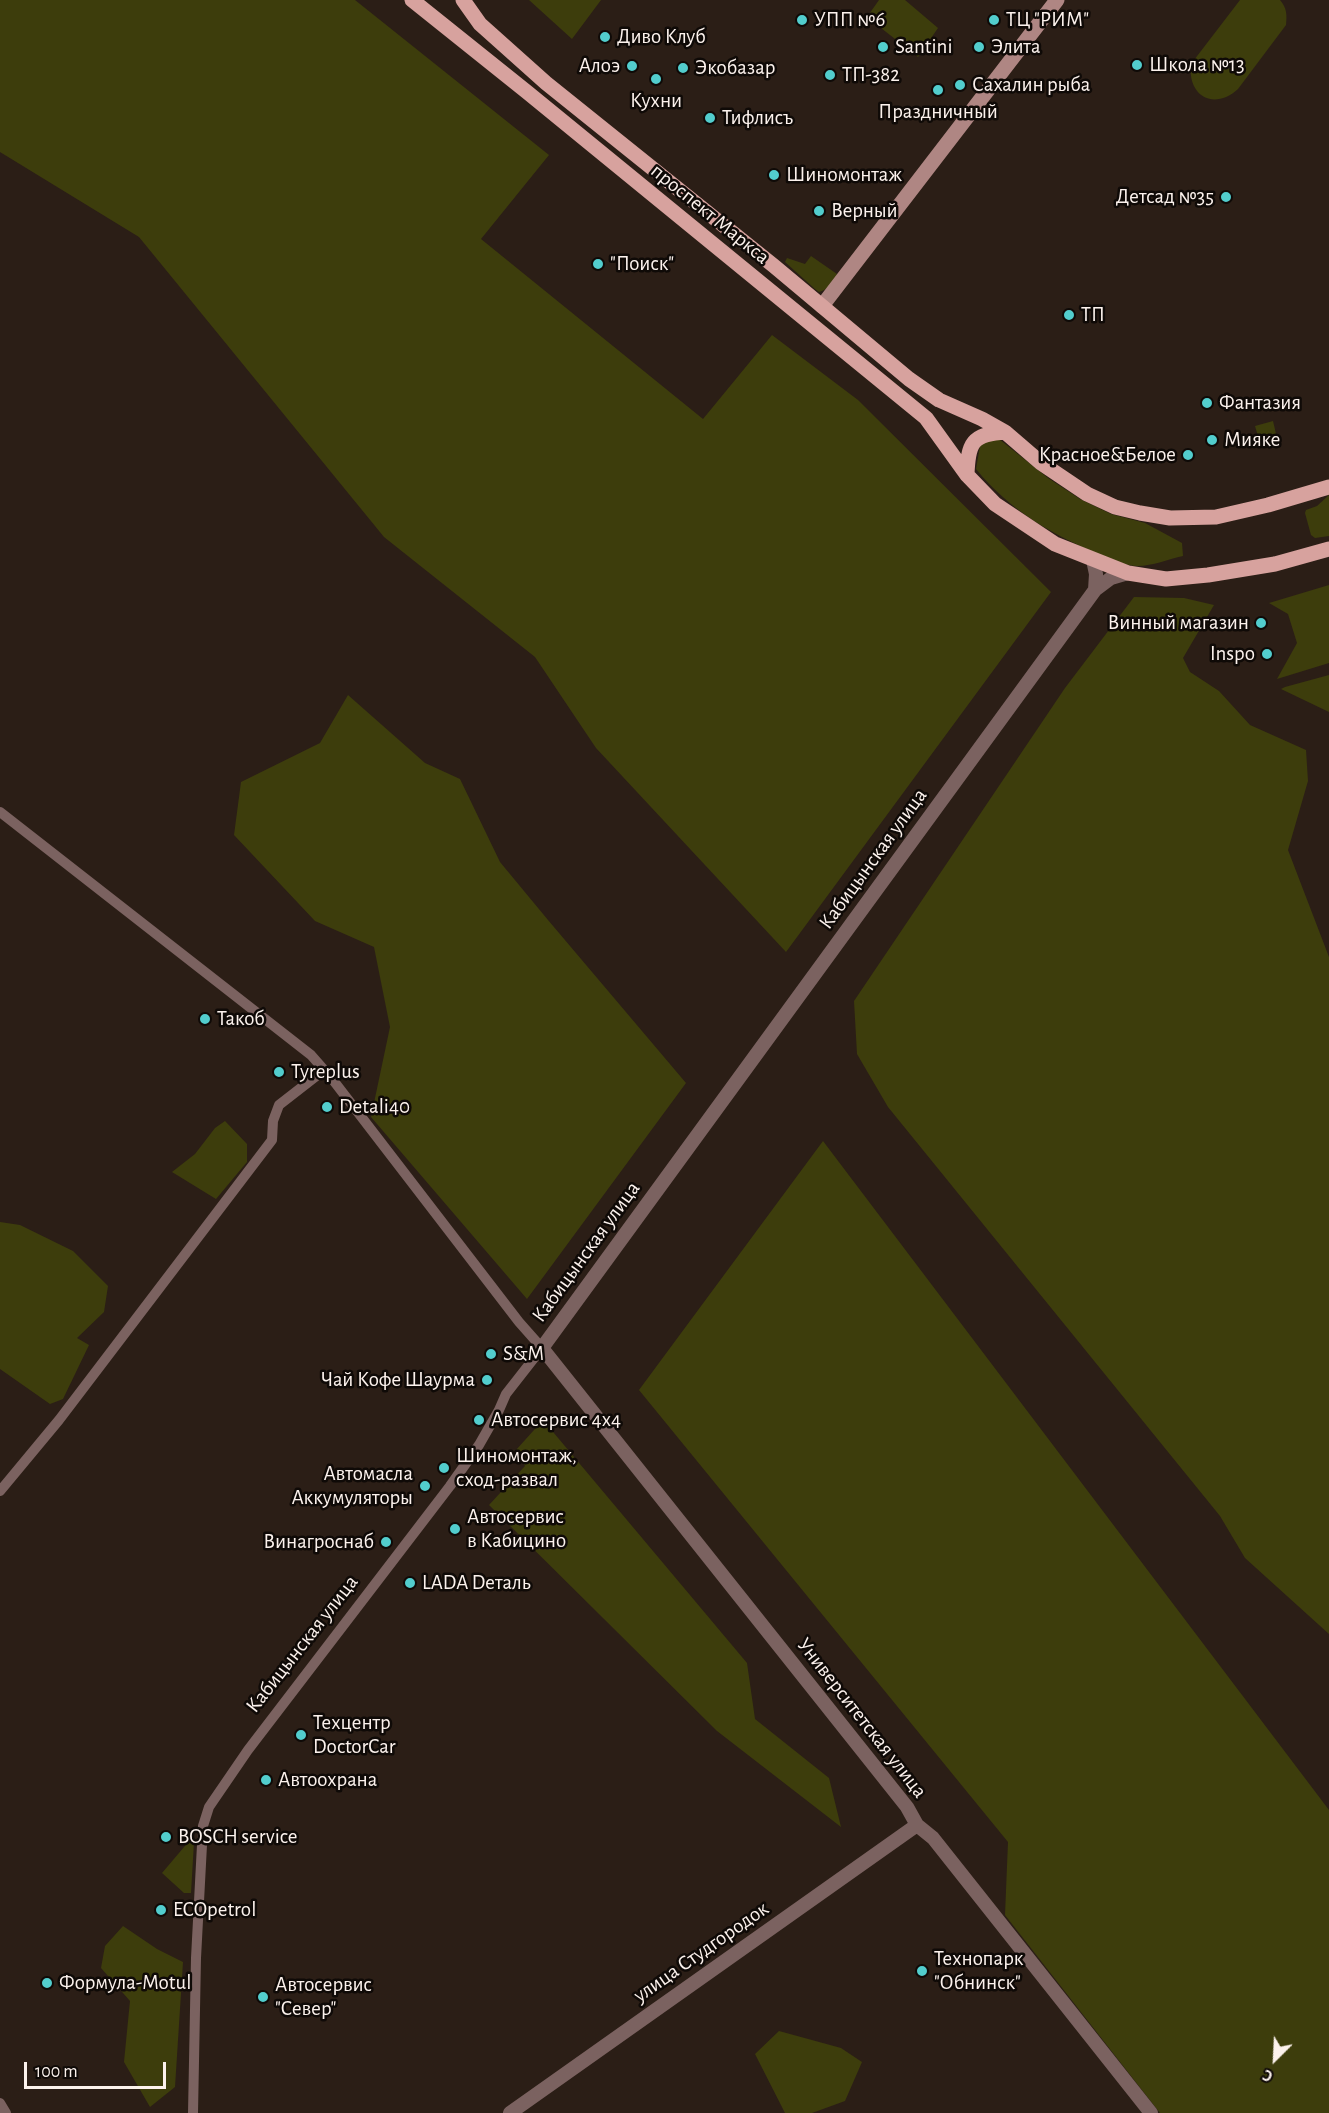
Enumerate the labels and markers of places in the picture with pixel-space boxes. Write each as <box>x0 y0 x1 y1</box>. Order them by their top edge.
place label: УПП №6 <box>814 7 885 33</box>
place label: ТЦ "РИМ" <box>1006 7 1089 33</box>
marker: УПП №6 <box>795 13 809 27</box>
marker: ТЦ "РИМ" <box>987 13 1001 27</box>
place label: Диво Клуб <box>617 24 706 50</box>
marker: Диво Клуб <box>598 30 612 44</box>
place label: Santini <box>895 34 953 60</box>
place label: Элита <box>991 34 1040 60</box>
marker: Santini <box>876 40 890 54</box>
marker: Элита <box>972 40 986 54</box>
place label: Школа №13 <box>1149 52 1245 78</box>
place label: Алоэ <box>579 53 620 79</box>
place label: Экобазар <box>695 55 775 81</box>
marker: Школа №13 <box>1130 58 1144 72</box>
marker: Алоэ <box>625 59 639 73</box>
marker: Экобазар <box>676 61 690 75</box>
place label: ТП-382 <box>842 62 900 88</box>
marker: ТП-382 <box>823 68 837 82</box>
marker: Кухни <box>649 72 663 86</box>
place label: Сахалин рыба <box>972 72 1090 98</box>
marker: Сахалин рыба <box>953 78 967 92</box>
marker: Праздничный <box>931 83 945 97</box>
place label: Кухни <box>630 88 682 114</box>
place label: Праздничный <box>878 99 998 125</box>
place label: Тифлисъ <box>722 105 793 131</box>
marker: Тифлисъ <box>703 111 717 125</box>
place label: Шиномонтаж <box>786 162 902 188</box>
marker: Шиномонтаж <box>767 168 781 182</box>
place label: Детсад №35 <box>1116 184 1214 210</box>
marker: Детсад №35 <box>1219 190 1233 204</box>
place label: Верный <box>831 198 898 224</box>
marker: Верный <box>812 204 826 218</box>
place label: "Поиск" <box>610 251 674 277</box>
marker: "Поиск" <box>591 257 605 271</box>
place label: ТП <box>1081 302 1105 328</box>
marker: ТП <box>1062 308 1076 322</box>
place label: Фантазия <box>1219 390 1301 416</box>
marker: Фантазия <box>1200 396 1214 410</box>
place label: Мияке <box>1224 427 1280 453</box>
marker: Мияке <box>1205 433 1219 447</box>
place label: Красное&Белое <box>1039 442 1176 468</box>
marker: Красное&Белое <box>1181 448 1195 462</box>
place label: Винный магазин <box>1108 610 1249 636</box>
marker: Винный магазин <box>1254 616 1268 630</box>
place label: Inspo <box>1210 641 1255 667</box>
marker: Inspo <box>1260 647 1274 661</box>
place label: Такоб <box>217 1006 265 1032</box>
marker: Такоб <box>198 1012 212 1026</box>
place label: Tyreplus <box>291 1059 360 1085</box>
marker: Tyreplus <box>272 1065 286 1079</box>
place label: Detali40 <box>339 1094 410 1120</box>
marker: Detali40 <box>320 1100 334 1114</box>
place label: S&M <box>503 1341 544 1367</box>
marker: S&M <box>484 1347 498 1361</box>
place label: Чай Кофе Шаурма <box>321 1367 475 1393</box>
marker: Чай Кофе Шаурма <box>480 1373 494 1387</box>
place label: Автосервис 4х4 <box>491 1407 621 1433</box>
marker: Автосервис 4х4 <box>472 1413 486 1427</box>
place label: Шиномонтаж, сход-развал <box>456 1443 577 1493</box>
place label: Автомасла Аккумуляторы <box>291 1461 413 1511</box>
marker: Шиномонтаж, сход-развал <box>437 1461 451 1475</box>
marker: Автомасла Аккумуляторы <box>418 1479 432 1493</box>
place label: Автосервис в Кабицино <box>467 1504 566 1554</box>
marker: Автосервис в Кабицино <box>448 1522 462 1536</box>
place label: Винагроснаб <box>263 1529 374 1555</box>
marker: Винагроснаб <box>379 1535 393 1549</box>
place label: LADA Dеталь <box>422 1570 531 1596</box>
marker: LADA Dеталь <box>403 1576 417 1590</box>
place label: Техцентр DoctorCar <box>313 1710 395 1760</box>
marker: Техцентр DoctorCar <box>294 1728 308 1742</box>
place label: Автоохрана <box>278 1767 377 1793</box>
marker: Автоохрана <box>259 1773 273 1787</box>
place label: BOSCH service <box>178 1824 297 1850</box>
marker: BOSCH service <box>159 1830 173 1844</box>
place label: ECOpetrol <box>173 1897 256 1923</box>
marker: ECOpetrol <box>154 1903 168 1917</box>
place label: Технопарк "Обнинск" <box>934 1946 1023 1996</box>
marker: Технопарк "Обнинск" <box>915 1964 929 1978</box>
place label: Формула-Motul <box>59 1970 191 1996</box>
place label: Автосервис "Север" <box>275 1972 372 2022</box>
marker: Формула-Motul <box>40 1976 54 1990</box>
marker: Автосервис "Север" <box>256 1990 270 2004</box>

